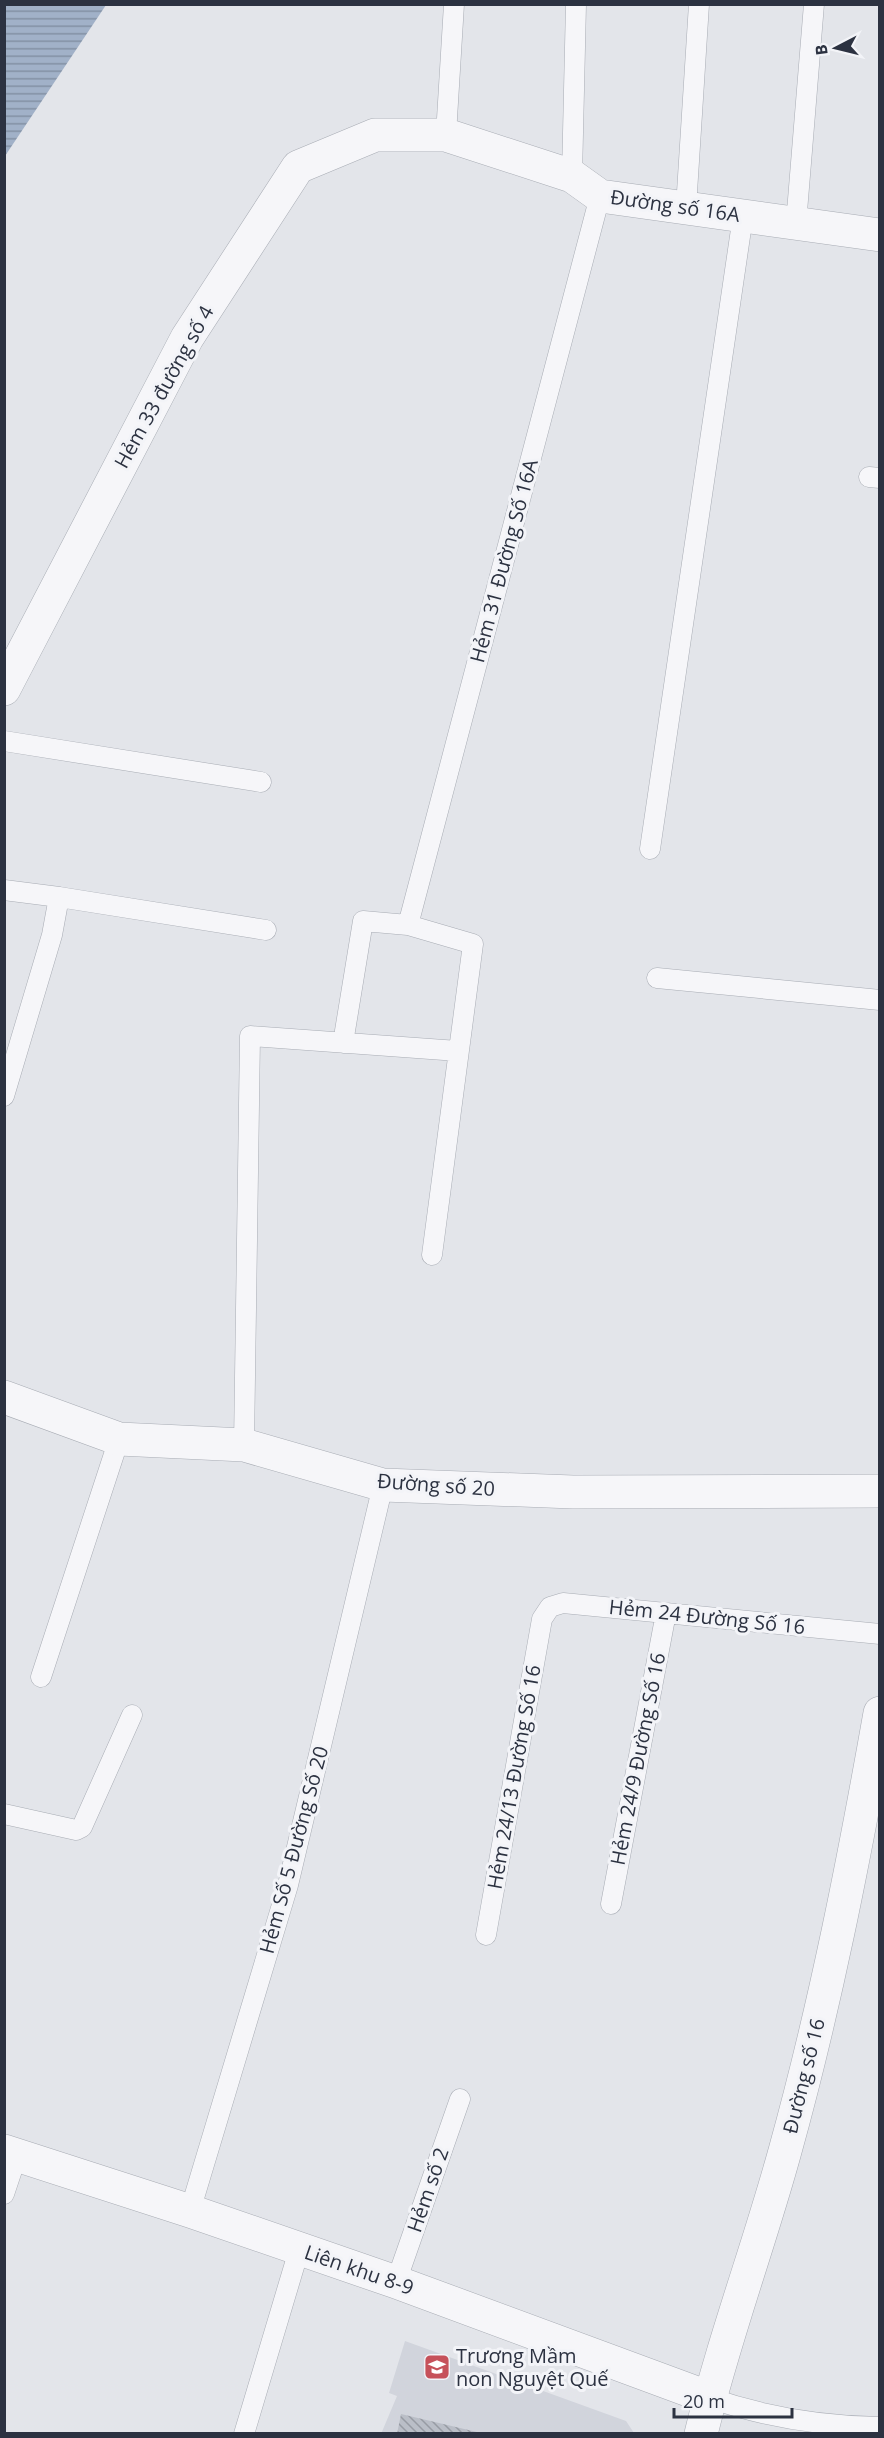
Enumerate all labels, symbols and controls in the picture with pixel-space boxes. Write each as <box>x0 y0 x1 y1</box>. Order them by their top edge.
north arrow <box>806 18 866 78</box>
text: B <box>810 43 833 57</box>
street label: Đường số 16A <box>609 183 742 228</box>
street label: Hẻm 33 đường số 4 <box>108 300 220 473</box>
street label: Hẻm 31 Đường Số 16A <box>463 456 544 666</box>
street label: Đường số 20 <box>376 1467 496 1502</box>
street label: Hẻm 24 Đường Số 16 <box>608 1593 806 1640</box>
street label: Hẻm 24/9 Đường Số 16 <box>604 1650 671 1867</box>
street label: Hẻm 24/13 Đường Số 16 <box>480 1663 547 1891</box>
street label: Hẻm Số 5 Đường Số 20 <box>253 1743 334 1957</box>
street label: Đường số 16 <box>776 2015 831 2136</box>
street label: Hẻm số 2 <box>400 2144 455 2236</box>
street label: Liên khu 8-9 <box>301 2238 417 2301</box>
place label: Trương Mầm non Nguyệt Quế <box>456 2342 609 2392</box>
school or university icon: Trương Mầm non Nguyệt Quế <box>422 2352 452 2382</box>
scale bar <box>674 2381 792 2419</box>
text: 20 m <box>683 2389 725 2413</box>

